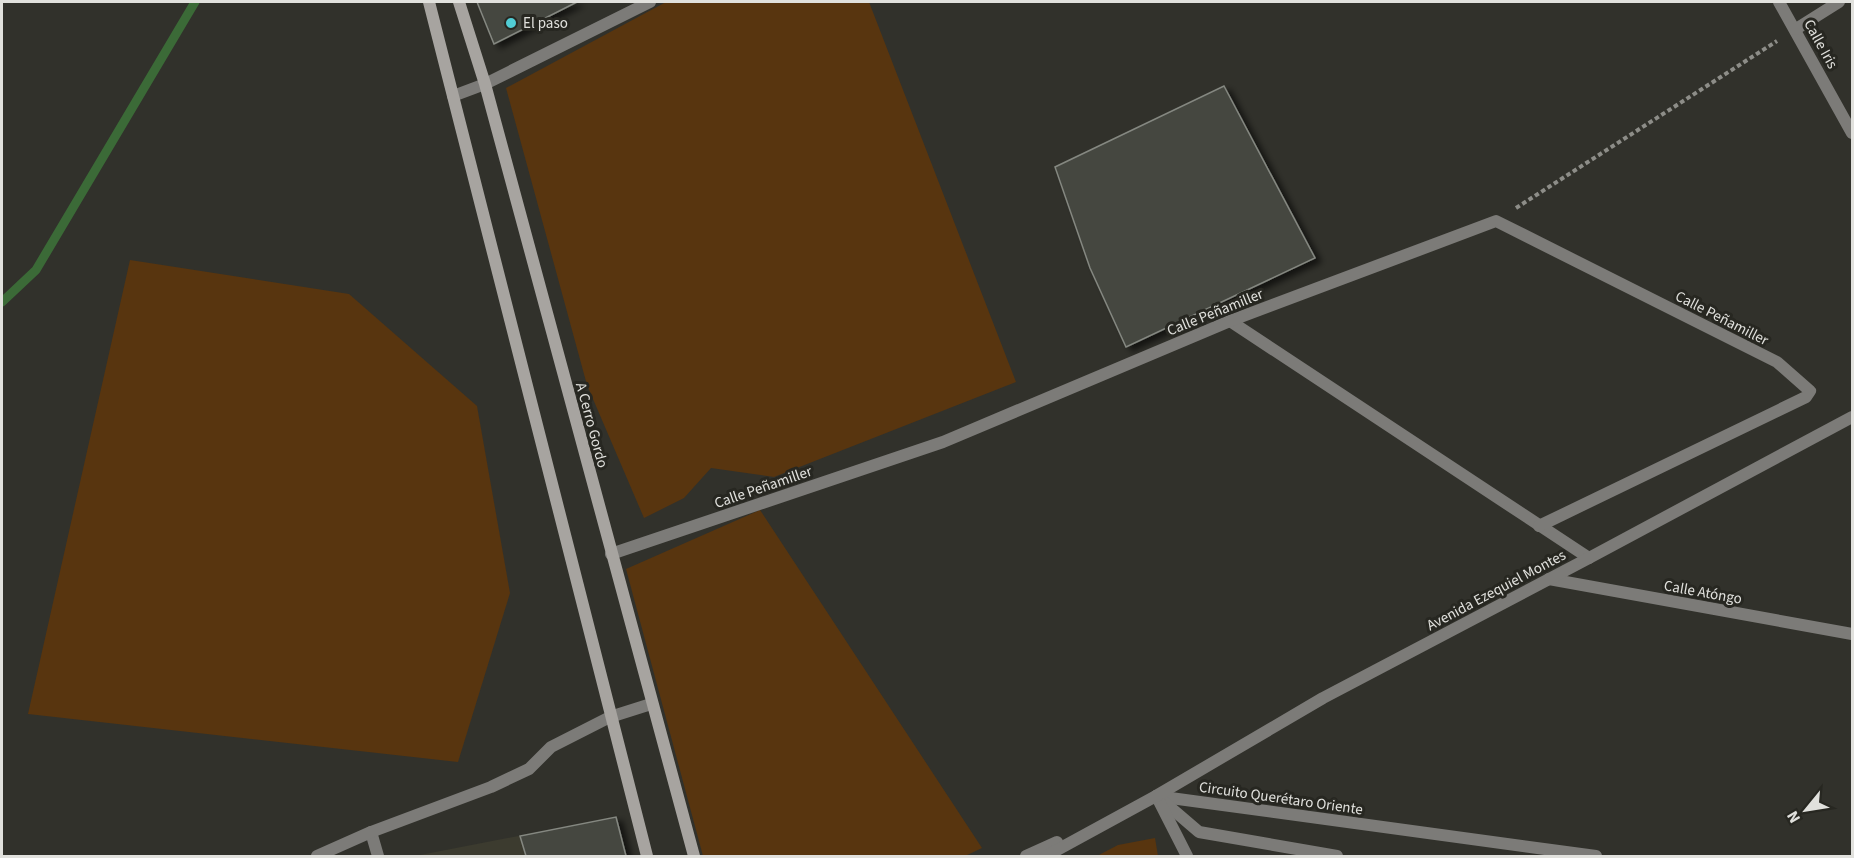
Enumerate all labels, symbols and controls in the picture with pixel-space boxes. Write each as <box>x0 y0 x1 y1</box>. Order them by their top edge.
place label: El paso <box>523 13 568 34</box>
marker: El paso <box>504 16 518 30</box>
street label: Calle Iris <box>1798 16 1843 73</box>
street label: Calle Peñamiller <box>1164 283 1267 341</box>
street label: Calle Peñamiller <box>1672 286 1773 351</box>
street label: A Cerro Gordo <box>570 380 613 470</box>
street label: Calle Peñamiller <box>712 461 816 514</box>
street label: Avenida Ezequiel Montes <box>1423 545 1570 636</box>
street label: Calle Atóngo <box>1662 575 1744 610</box>
street label: Circuito Querétaro Oriente <box>1198 777 1364 820</box>
north arrow <box>1776 780 1836 840</box>
text: N <box>1782 807 1806 827</box>

